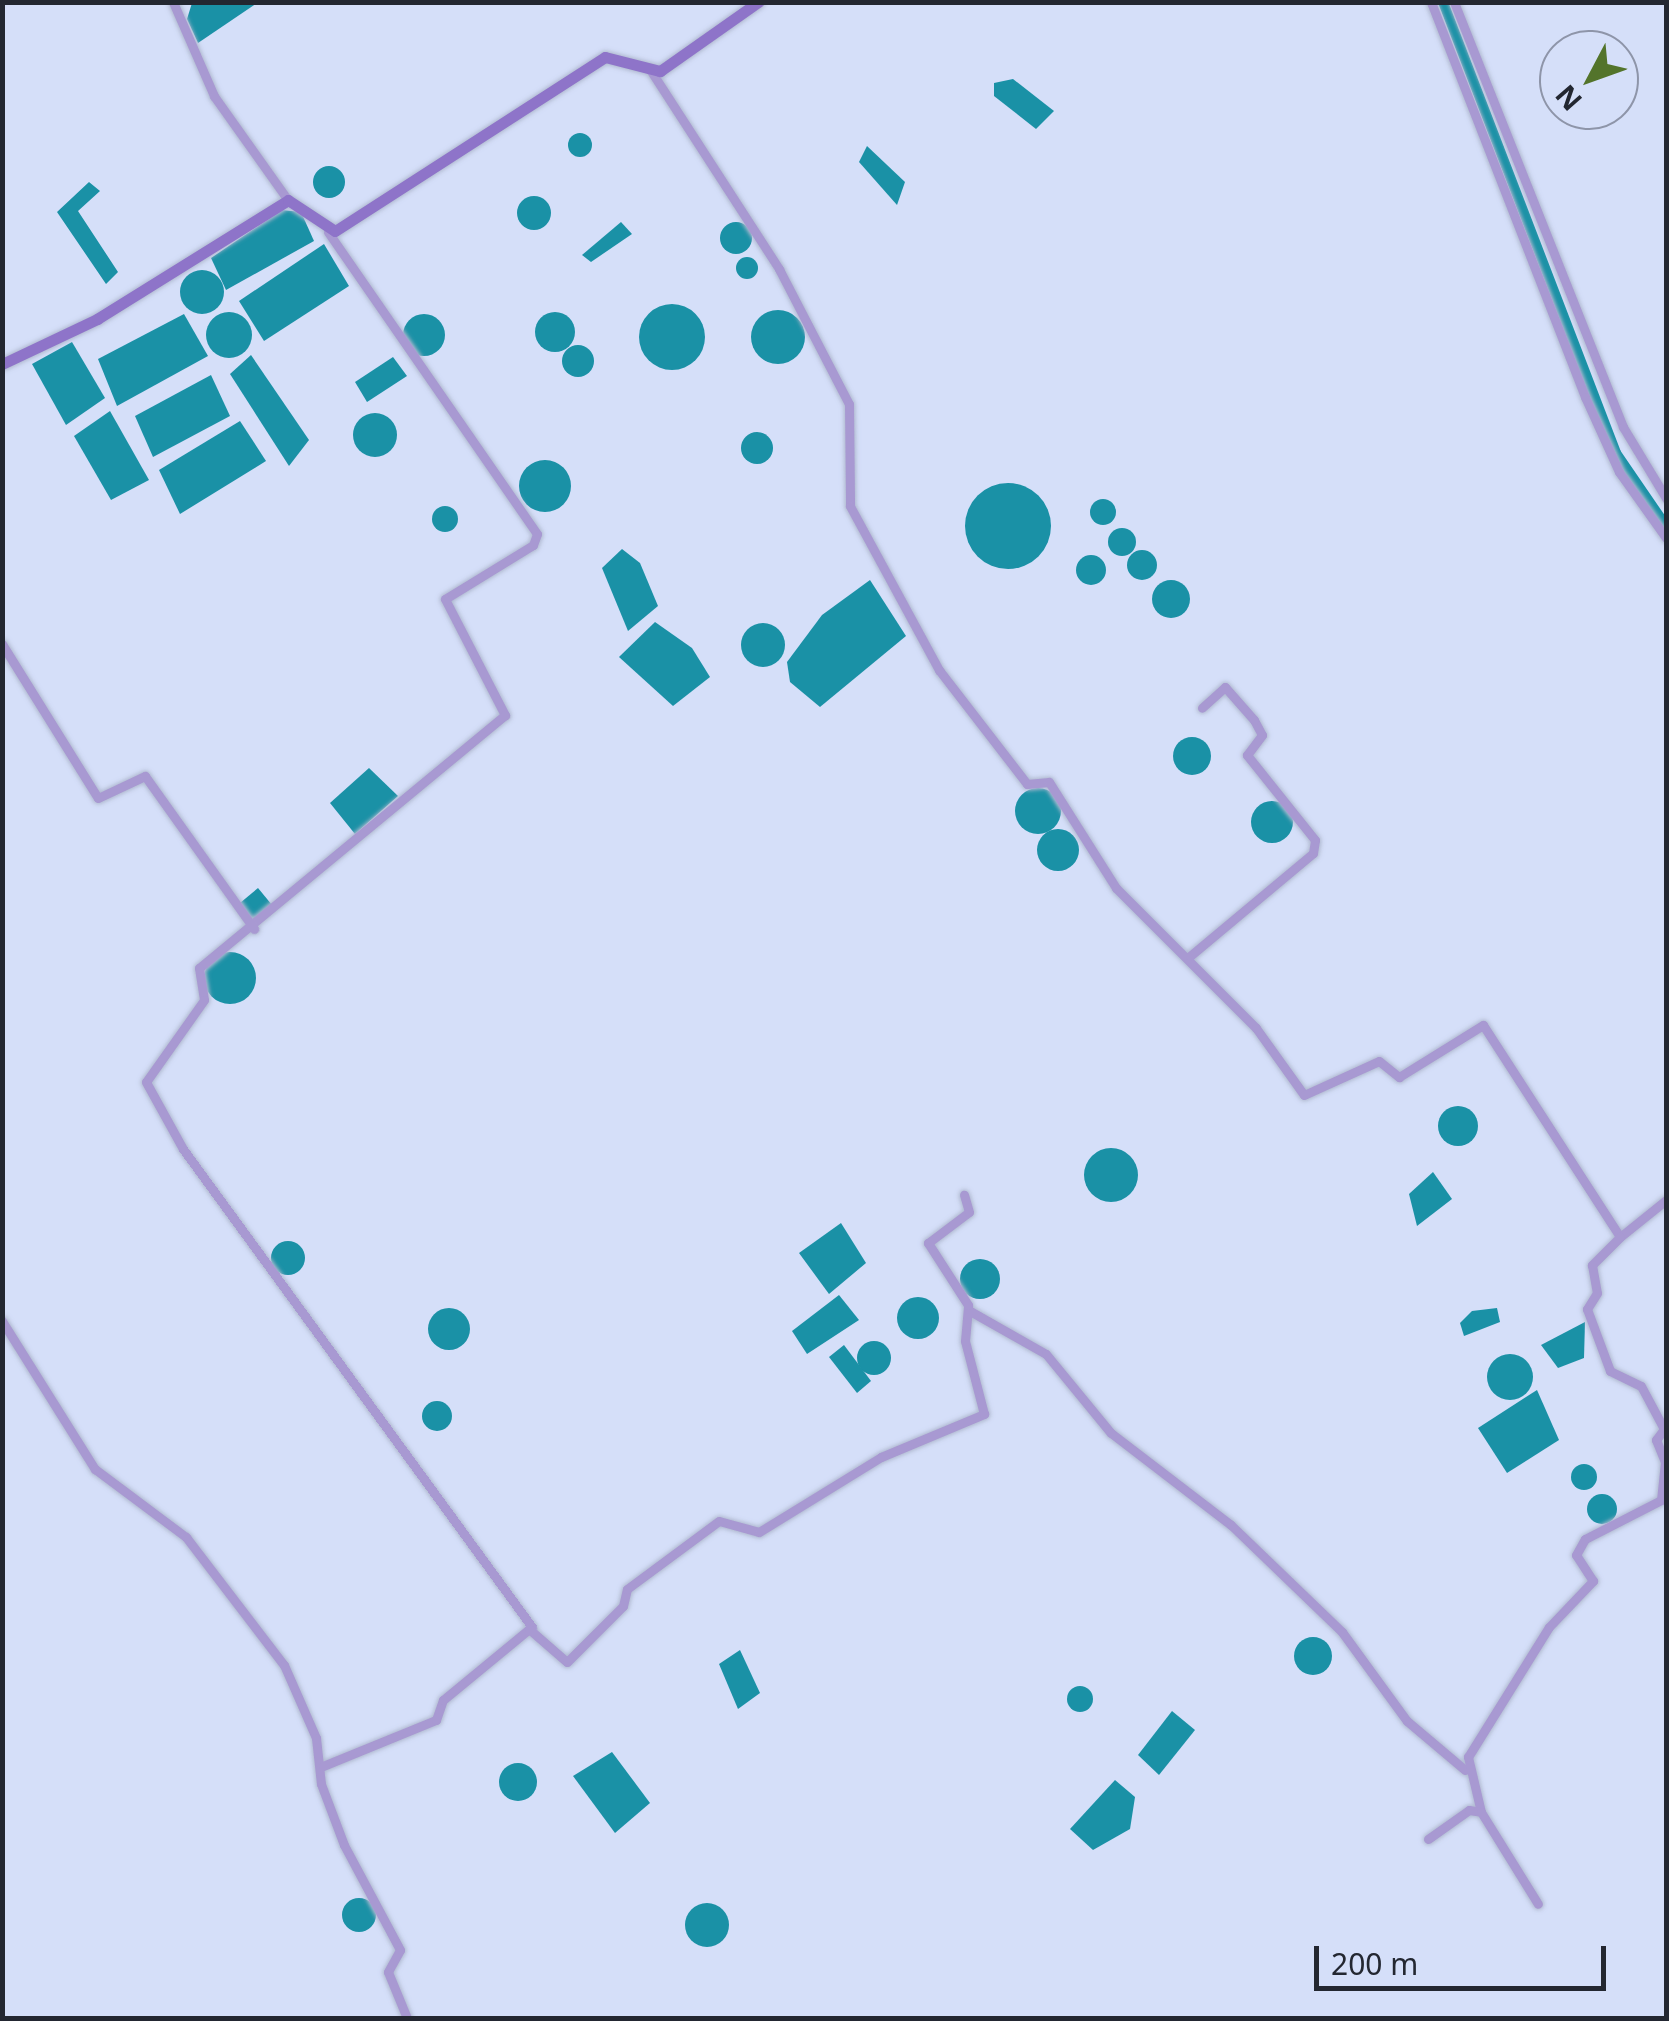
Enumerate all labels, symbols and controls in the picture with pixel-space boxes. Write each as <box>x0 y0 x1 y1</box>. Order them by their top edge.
north arrow <box>1539 30 1639 130</box>
text: N <box>1546 77 1590 119</box>
scale bar <box>1319 1926 1612 1988</box>
text: 200 m <box>1331 1943 1418 1984</box>

